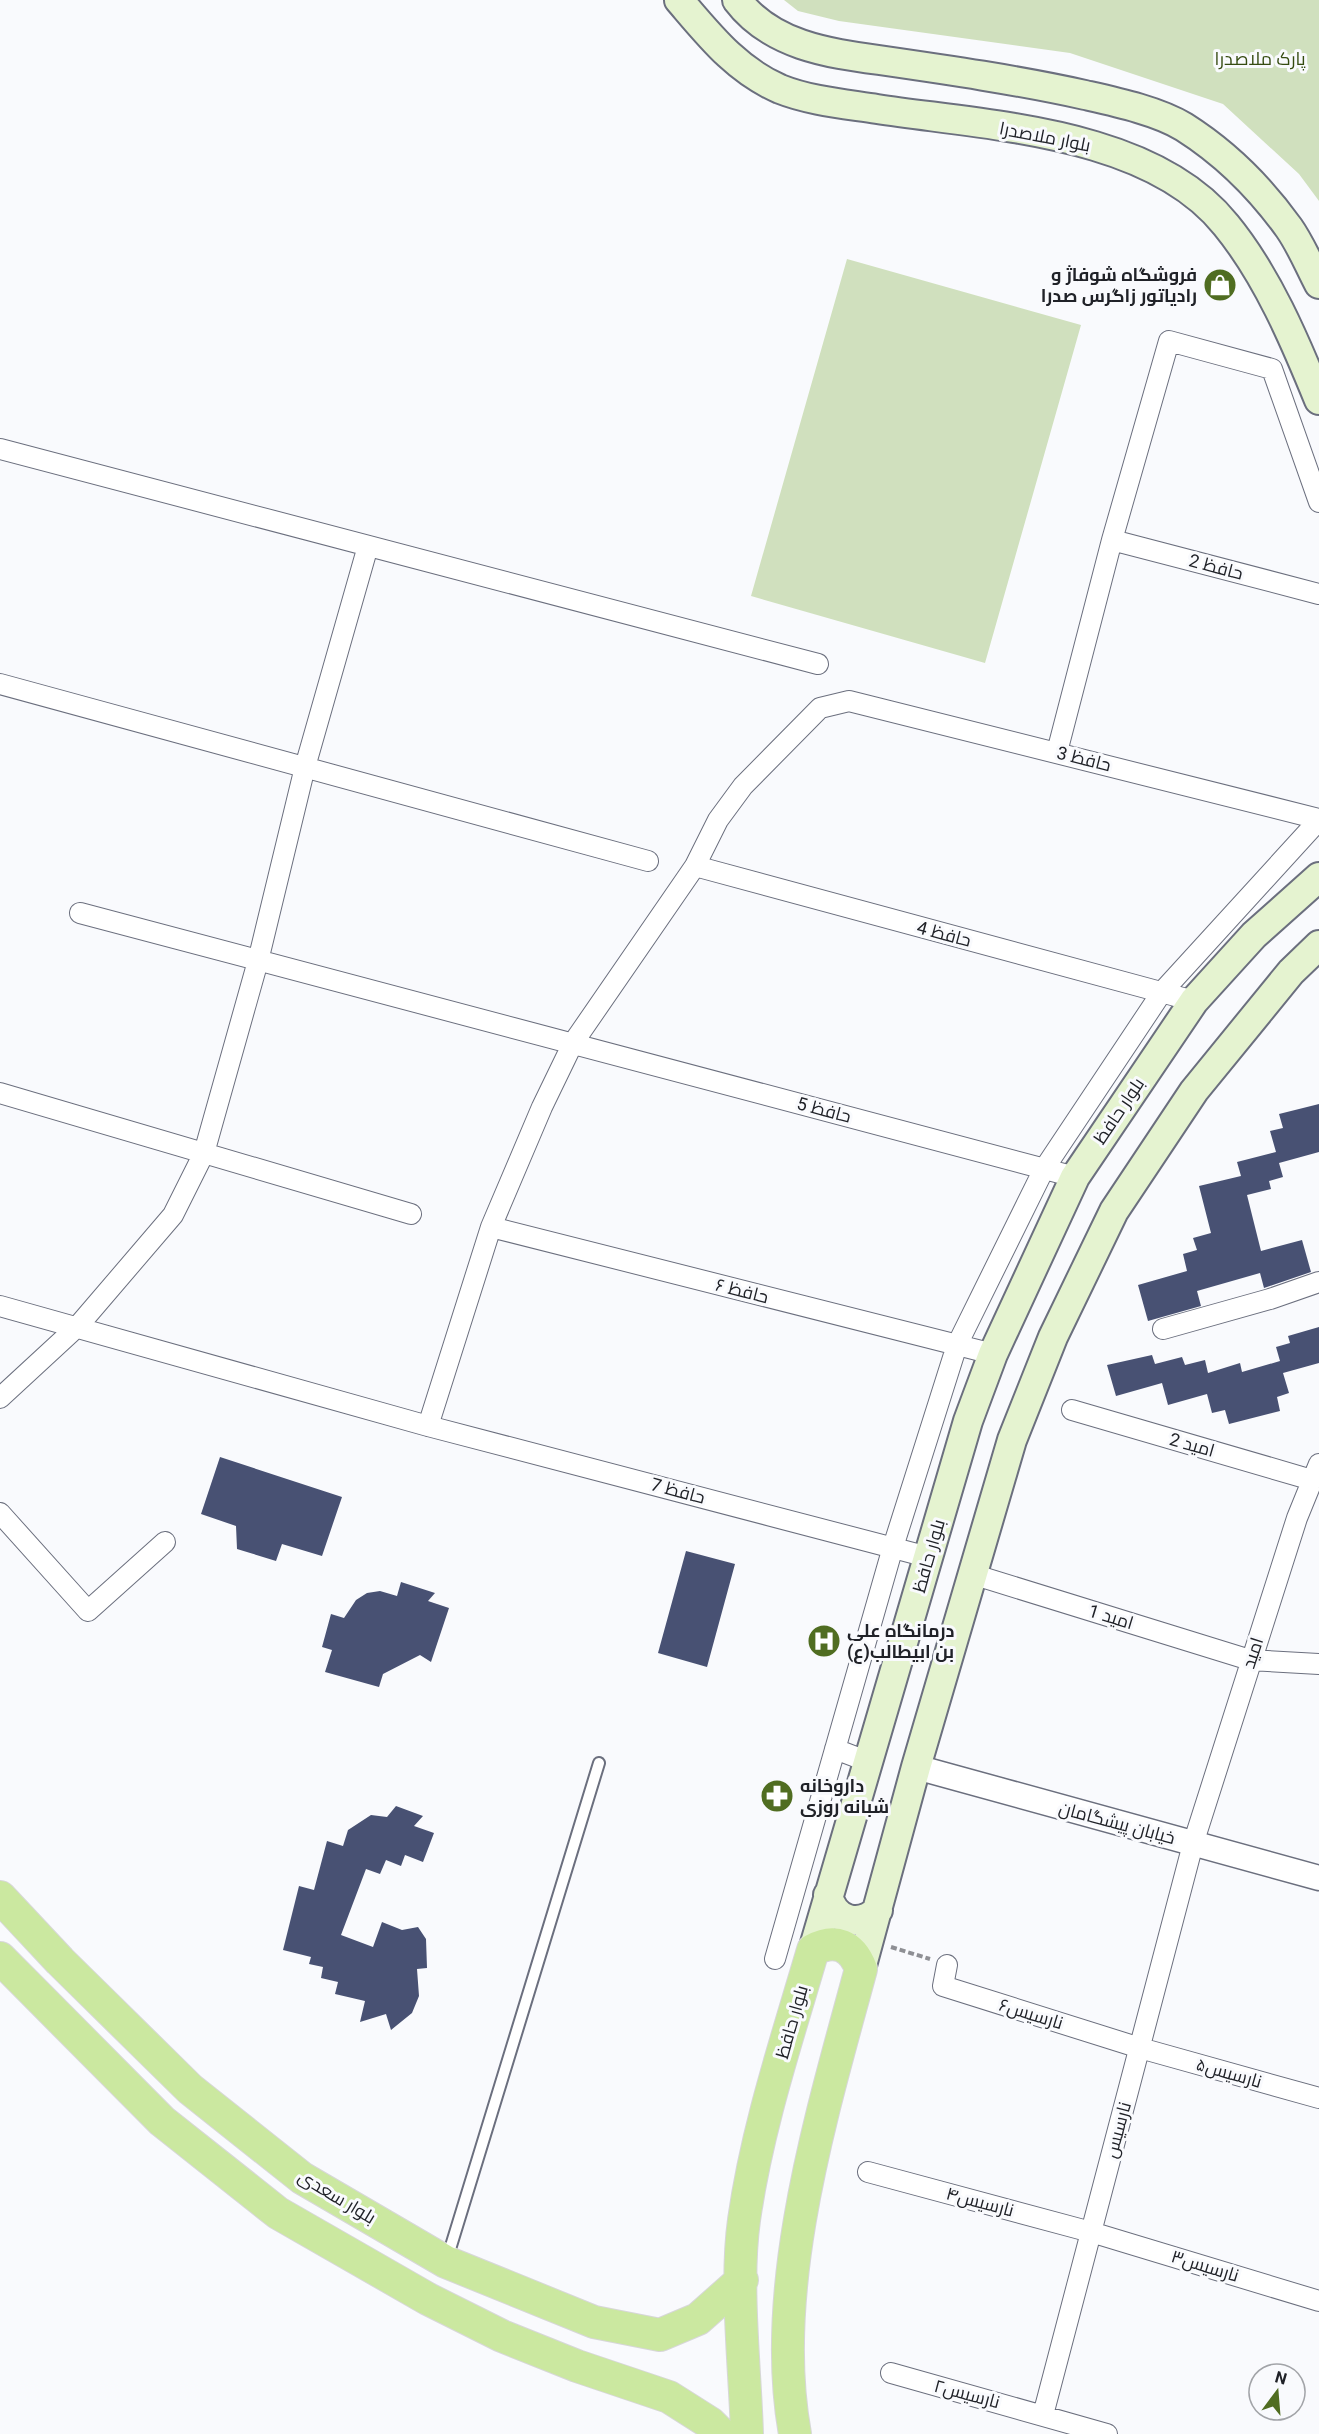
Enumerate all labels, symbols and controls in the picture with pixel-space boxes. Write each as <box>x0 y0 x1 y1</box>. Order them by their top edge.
park label: پارک ملاصدرا <box>1214 48 1306 71</box>
street label: بلوار ملاصدرا <box>998 117 1092 157</box>
place label: فروشگاه شوفاژ و رادیاتور زاگرس صدرا <box>1041 264 1197 307</box>
shop icon: فروشگاه شوفاژ و رادیاتور زاگرس صدرا <box>1202 267 1238 303</box>
street label: حافظ 2 <box>1187 549 1245 584</box>
street label: حافظ 3 <box>1055 742 1113 775</box>
street label: حافظ 4 <box>915 916 973 951</box>
street label: بلوار حافظ <box>1089 1074 1149 1148</box>
street label: حافظ 5 <box>795 1092 853 1127</box>
street label: حافظ ۶ <box>714 1274 771 1307</box>
street label: امید 2 <box>1167 1428 1217 1461</box>
street label: حافظ 7 <box>649 1473 707 1508</box>
street label: بلوار حافظ <box>908 1517 950 1595</box>
street label: امید 1 <box>1086 1600 1136 1633</box>
place label: درمانگاه علی بن ابیطالب(ع) <box>847 1620 954 1664</box>
hospital icon: درمانگاه علی بن ابیطالب(ع) <box>806 1623 842 1659</box>
street label: امید <box>1238 1635 1267 1671</box>
place label: داروخانه شبانه روزی <box>800 1775 889 1818</box>
pharmacy icon: داروخانه شبانه روزی <box>759 1778 795 1814</box>
street label: خیابان پیشگامان <box>1056 1797 1178 1850</box>
street label: بلوار حافظ <box>771 1983 813 2061</box>
street label: نارسیس۶ <box>996 1994 1066 2034</box>
street label: نارسیس۵ <box>1194 2053 1264 2093</box>
street label: نارسیس <box>1100 2099 1136 2161</box>
street label: بلوار سعدی <box>294 2165 380 2229</box>
street label: نارسیس۴ <box>944 2182 1016 2222</box>
street label: نارسیس۳ <box>1168 2245 1242 2287</box>
north arrow <box>1247 2362 1307 2422</box>
text: N <box>1273 2367 1289 2389</box>
street label: نارسیس۲ <box>932 2375 1002 2413</box>

